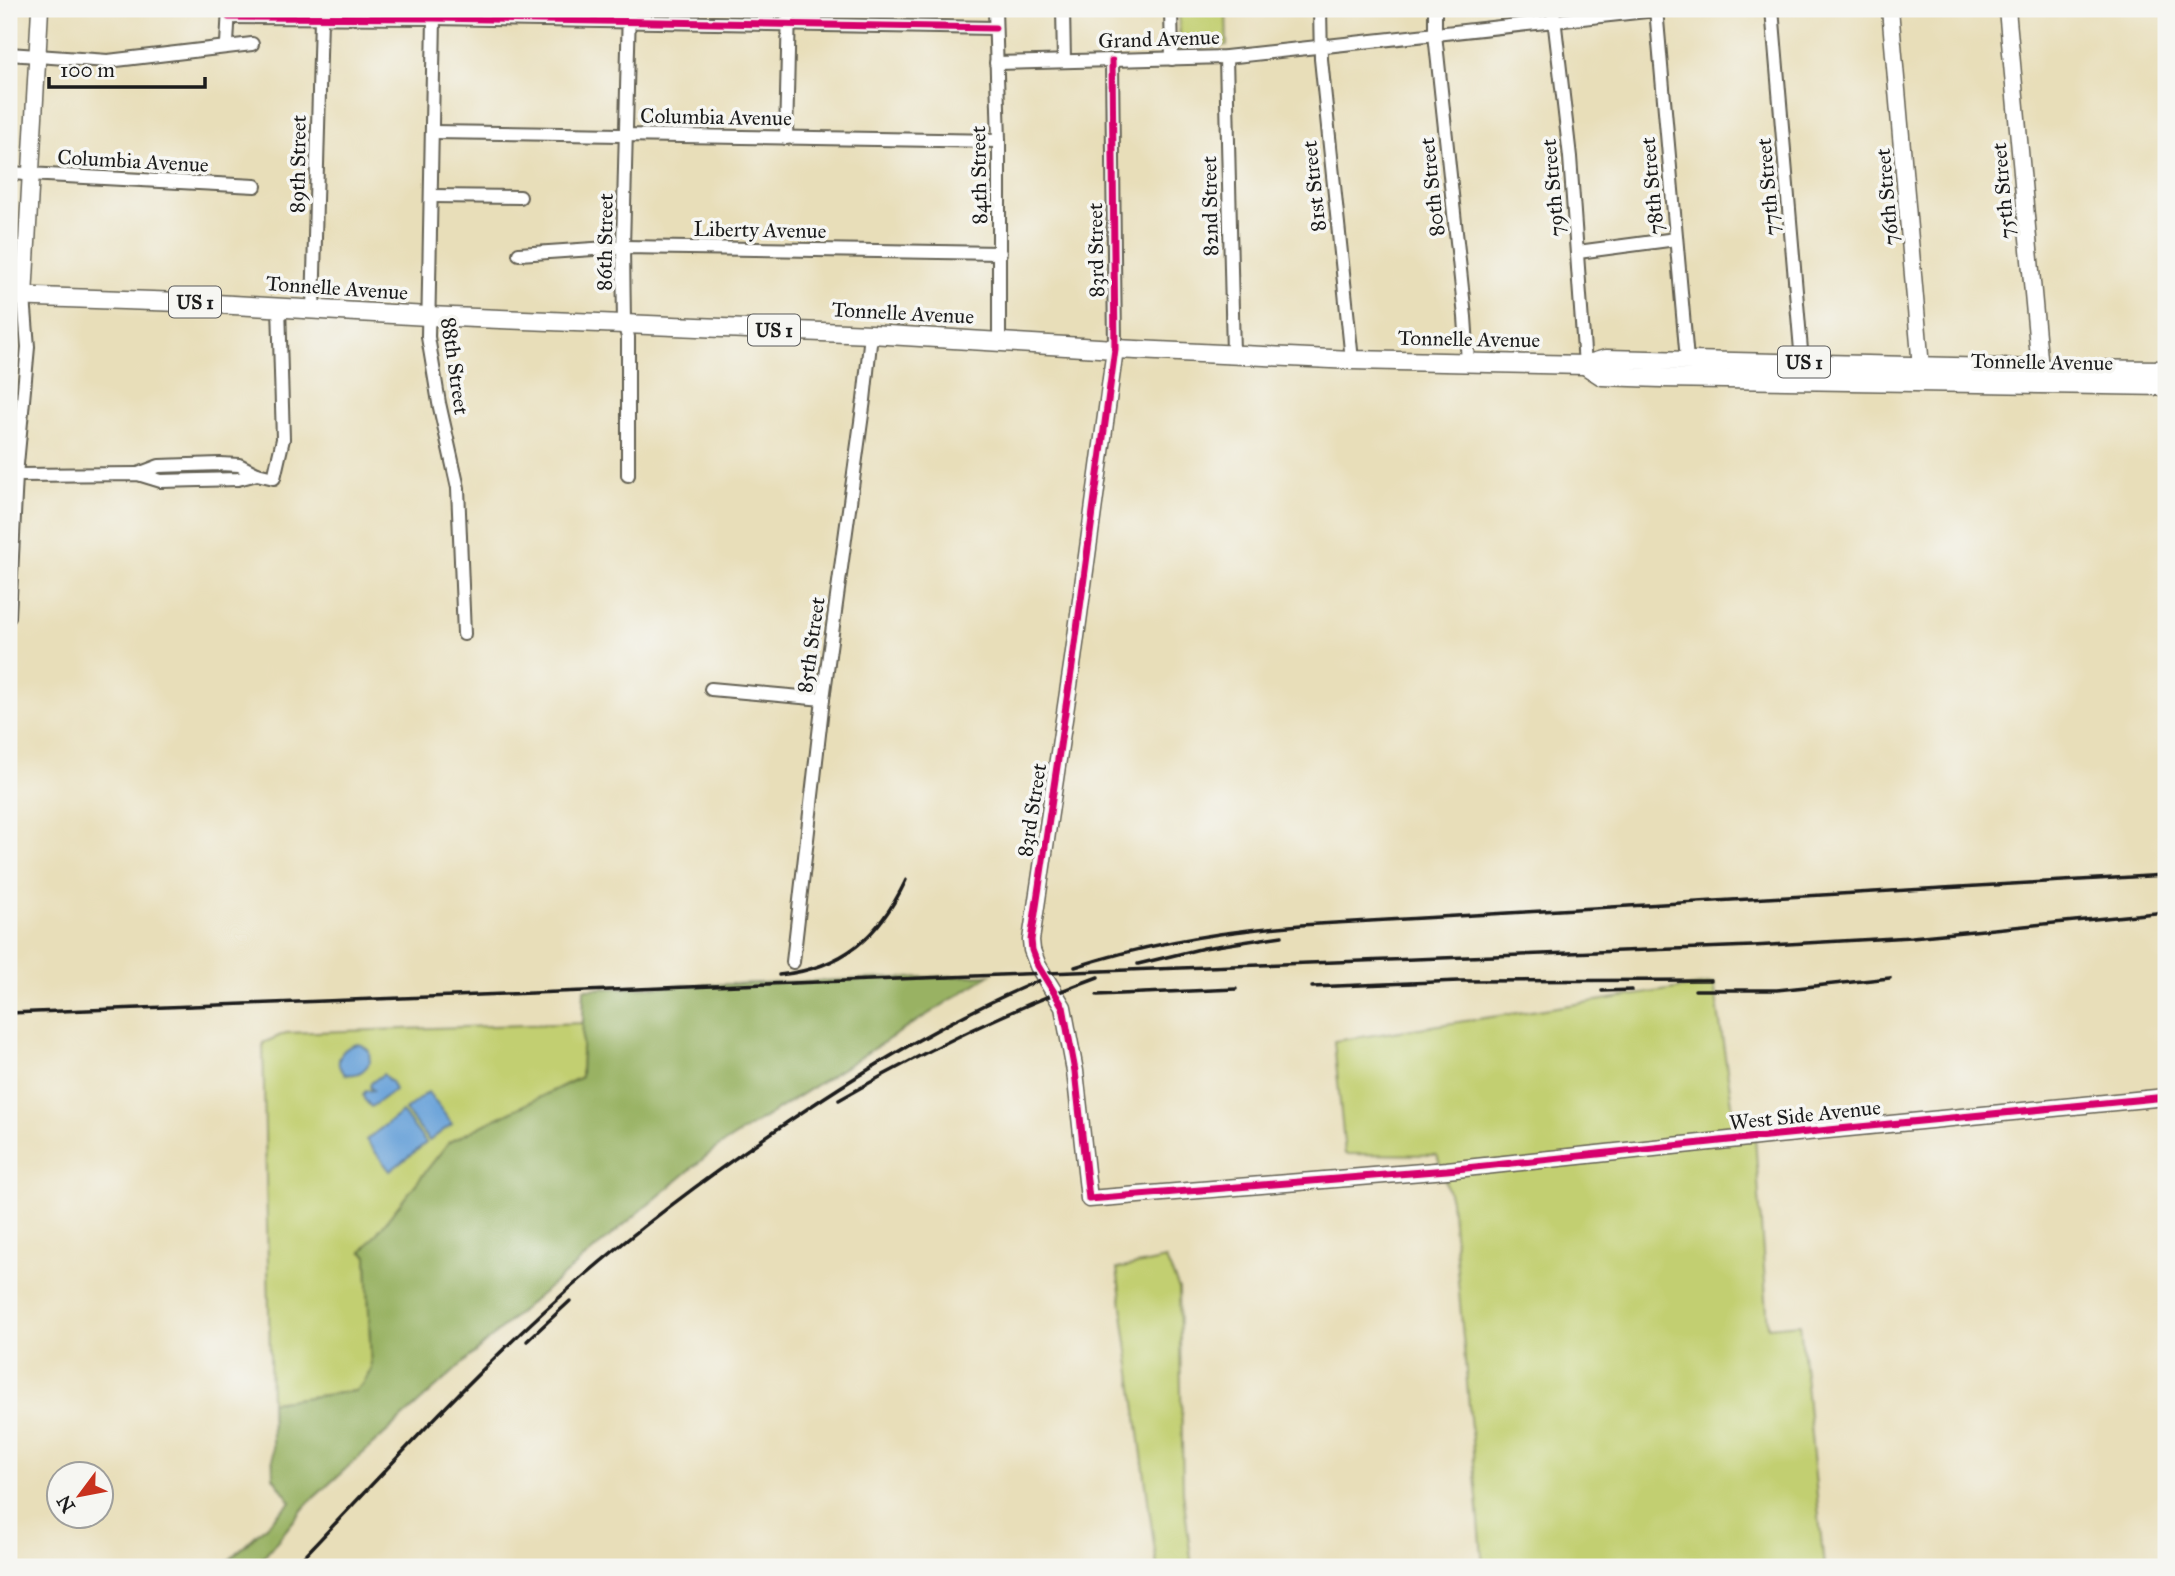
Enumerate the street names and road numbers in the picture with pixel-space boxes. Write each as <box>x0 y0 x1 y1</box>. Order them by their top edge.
street label: Grand Avenue <box>1098 24 1220 54</box>
street label: Columbia Avenue <box>640 103 792 131</box>
street label: 89th Street <box>284 114 312 213</box>
street label: 84th Street <box>965 125 993 225</box>
street label: 78th Street <box>1635 135 1669 236</box>
street label: 80th Street <box>1414 136 1450 238</box>
street label: 77th Street <box>1751 136 1785 237</box>
street label: 79th Street <box>1536 137 1570 238</box>
street label: 81st Street <box>1296 139 1332 233</box>
street label: 75th Street <box>1986 141 2020 240</box>
street label: Columbia Avenue <box>57 144 210 178</box>
street label: 76th Street <box>1870 147 1904 247</box>
street label: 82nd Street <box>1196 155 1224 256</box>
street label: 86th Street <box>591 192 619 291</box>
street label: 83rd Street <box>1082 202 1110 298</box>
street label: Liberty Avenue <box>693 216 827 244</box>
street label: Tonnelle Avenue <box>265 270 409 306</box>
road number: US 1 <box>169 286 221 318</box>
street label: Tonnelle Avenue <box>831 296 975 330</box>
road number: US 1 <box>748 314 800 346</box>
street label: 88th Street <box>435 316 475 417</box>
street label: Tonnelle Avenue <box>1398 325 1541 353</box>
road number: US 1 <box>1778 346 1830 378</box>
street label: Tonnelle Avenue <box>1971 348 2114 376</box>
street label: 85th Street <box>791 595 831 695</box>
street label: 83rd Street <box>1012 761 1052 859</box>
street label: West Side Avenue <box>1728 1094 1882 1136</box>

